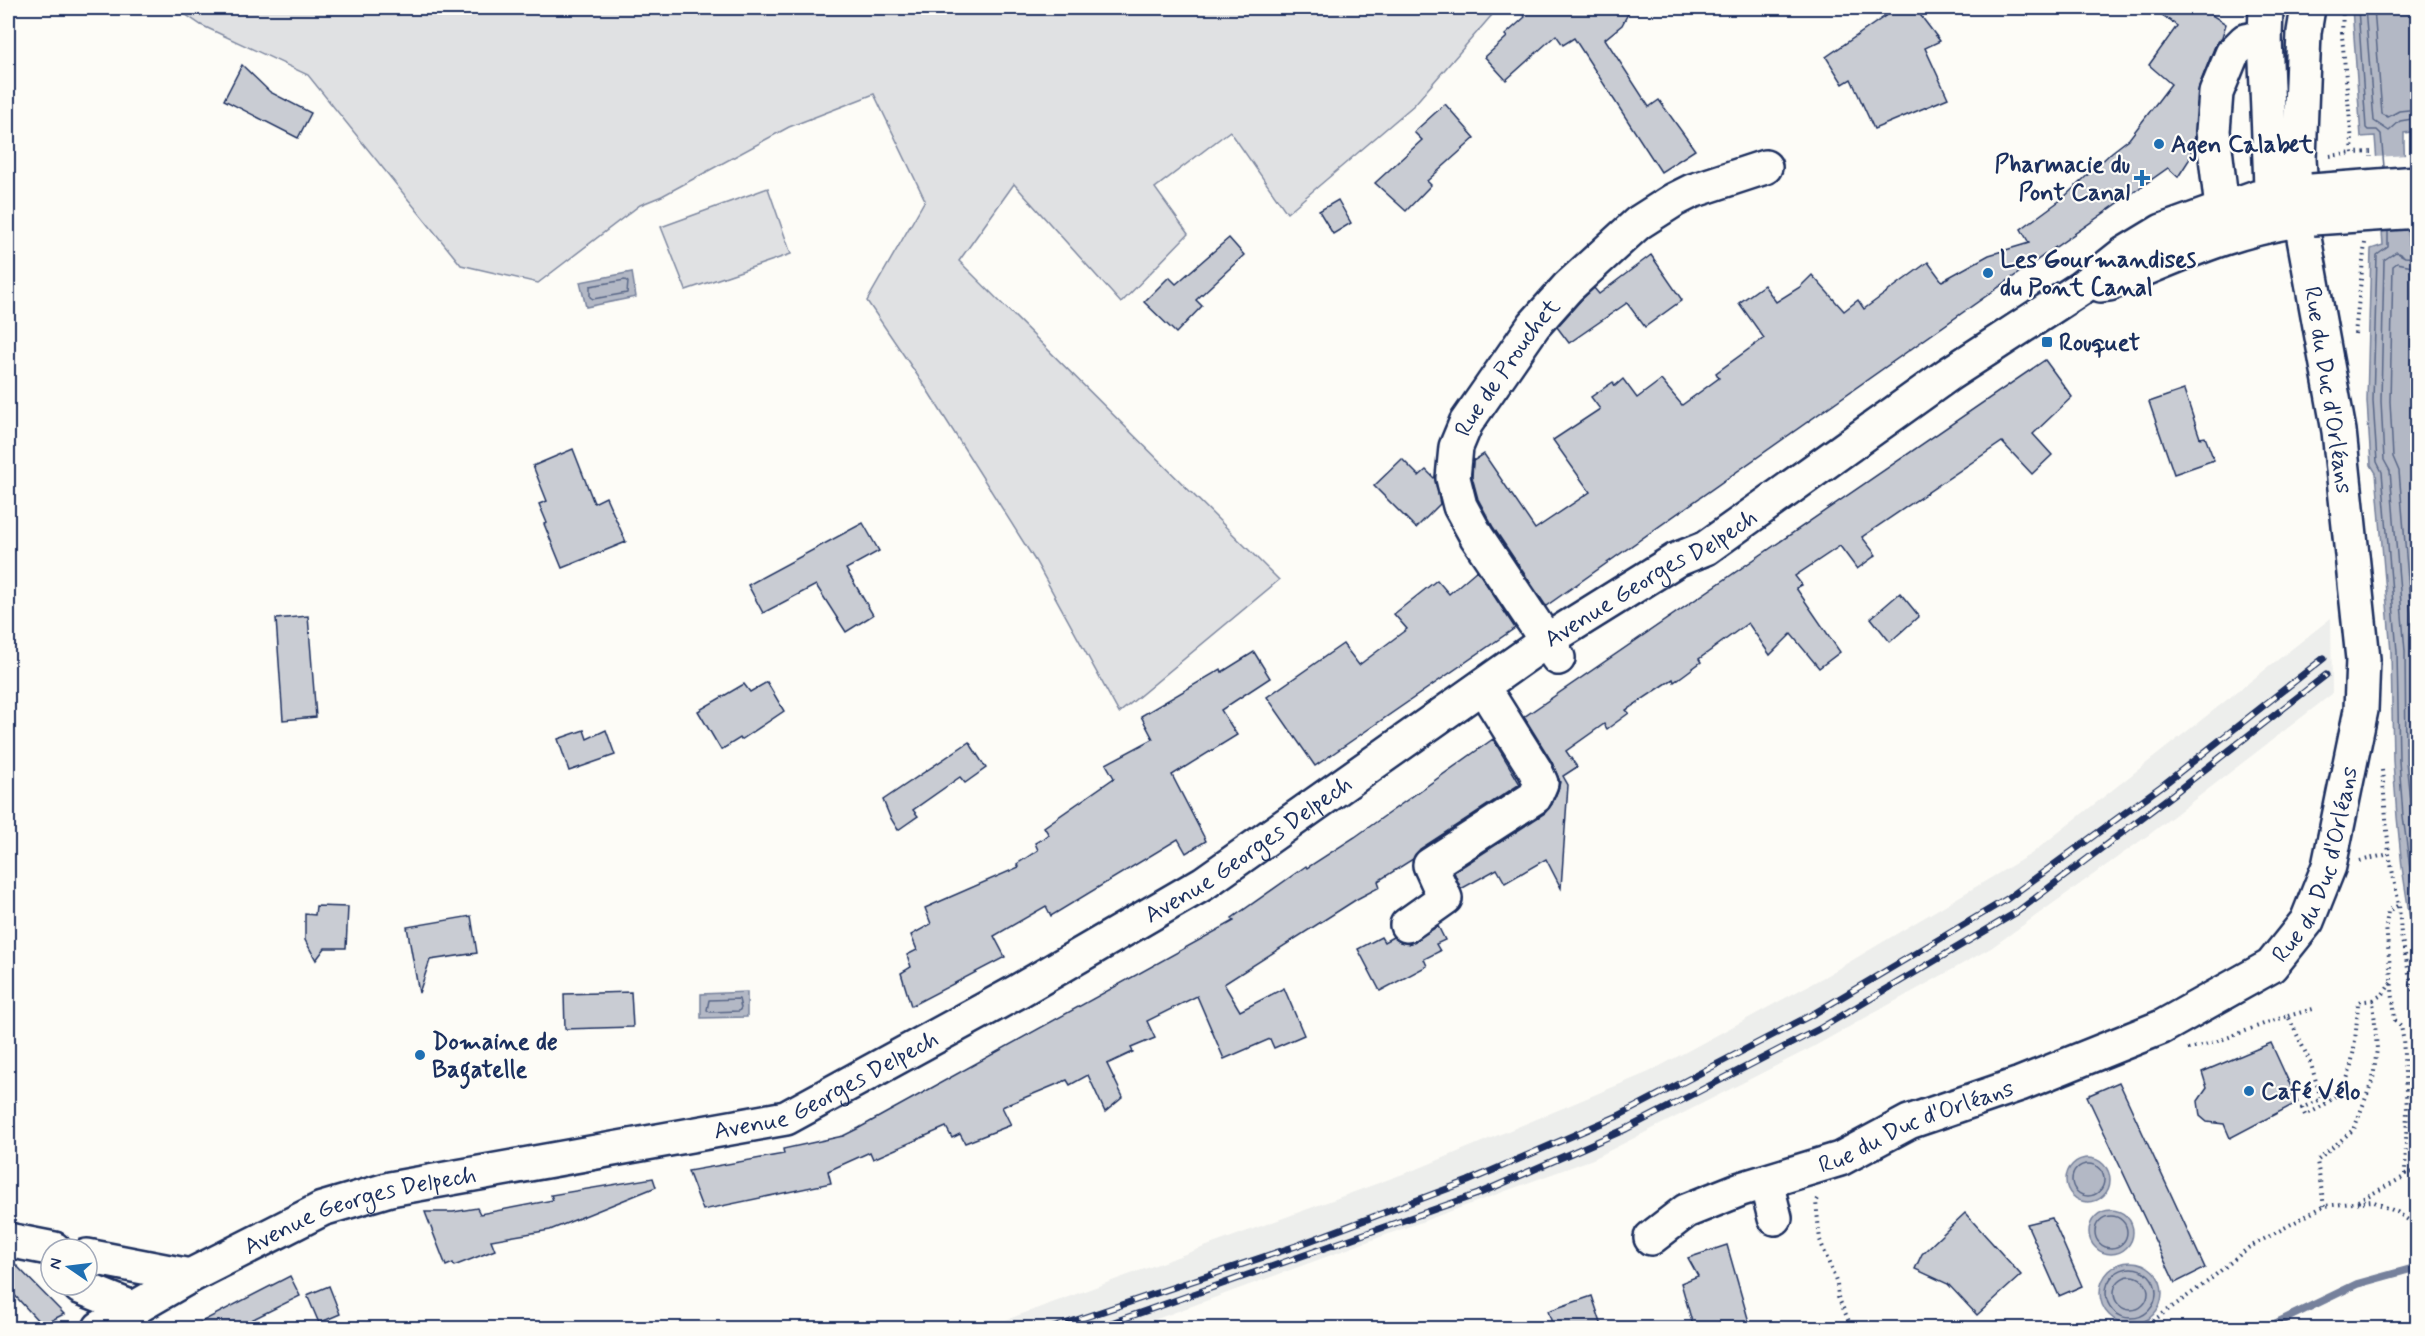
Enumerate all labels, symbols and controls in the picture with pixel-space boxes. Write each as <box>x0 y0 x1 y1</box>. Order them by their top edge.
place label: Agen Calabet <box>2171 130 2314 162</box>
marker: Agen Calabet <box>2152 137 2166 151</box>
place label: Pharmacie du Pont Canal <box>1995 150 2130 209</box>
marker: Pharmacie du Pont Canal <box>2135 171 2149 185</box>
place label: Les Gourmandises du Pont Canal <box>2000 245 2197 304</box>
marker: Les Gourmandises du Pont Canal <box>1981 266 1995 280</box>
street label: Rue du Duc d'Orléans <box>2296 284 2359 496</box>
street label: Rue de Prouchet <box>1448 292 1568 441</box>
place label: Rouquet <box>2059 328 2141 359</box>
marker: Rouquet <box>2040 335 2054 349</box>
street label: Avenue Georges Delpech <box>1539 502 1764 655</box>
street label: Rue du Duc d'Orléans <box>2266 764 2366 970</box>
street label: Avenue Georges Delpech <box>1139 769 1359 931</box>
street label: Avenue Georges Delpech <box>711 1024 944 1148</box>
place label: Domaine de Bagatelle <box>432 1027 558 1089</box>
marker: Domaine de Bagatelle <box>413 1048 427 1062</box>
street label: Rue du Duc d'Orléans <box>1815 1073 2018 1182</box>
place label: Café Vélo <box>2261 1077 2361 1108</box>
marker: Café Vélo <box>2242 1084 2256 1098</box>
street label: Avenue Georges Delpech <box>239 1160 479 1263</box>
north arrow <box>39 1237 99 1297</box>
text: N <box>44 1256 67 1271</box>

